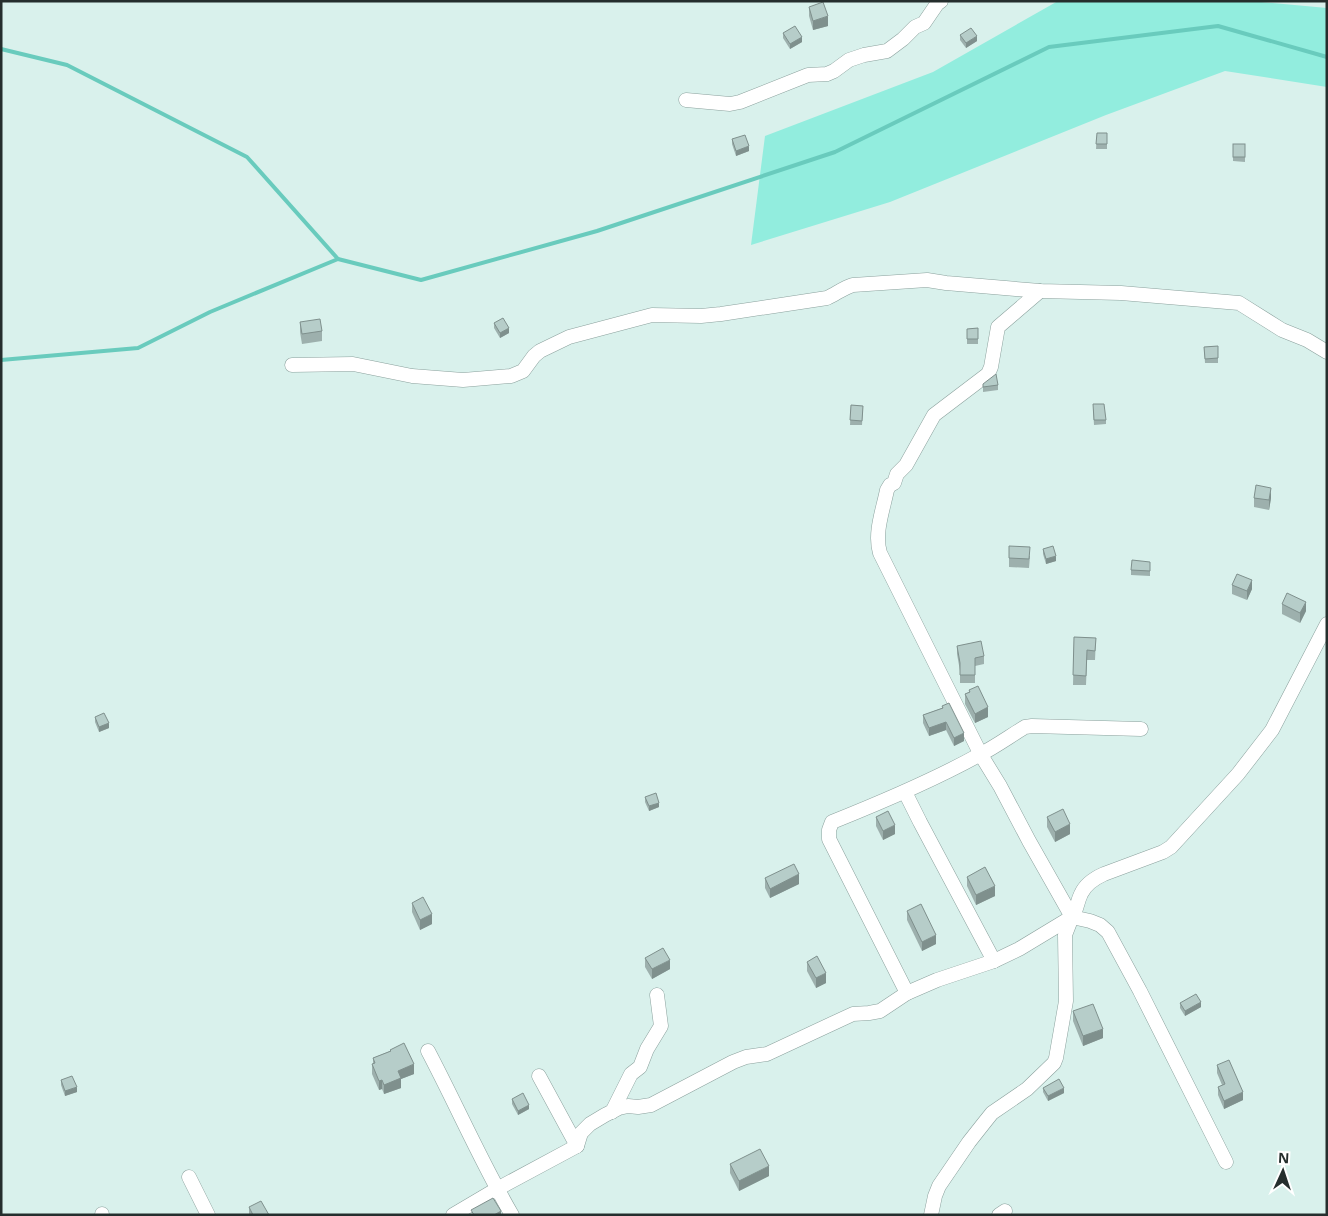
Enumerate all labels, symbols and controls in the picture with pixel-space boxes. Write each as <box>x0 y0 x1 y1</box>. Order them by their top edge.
north arrow <box>1258 1146 1308 1196</box>
text: N <box>1278 1148 1290 1167</box>

